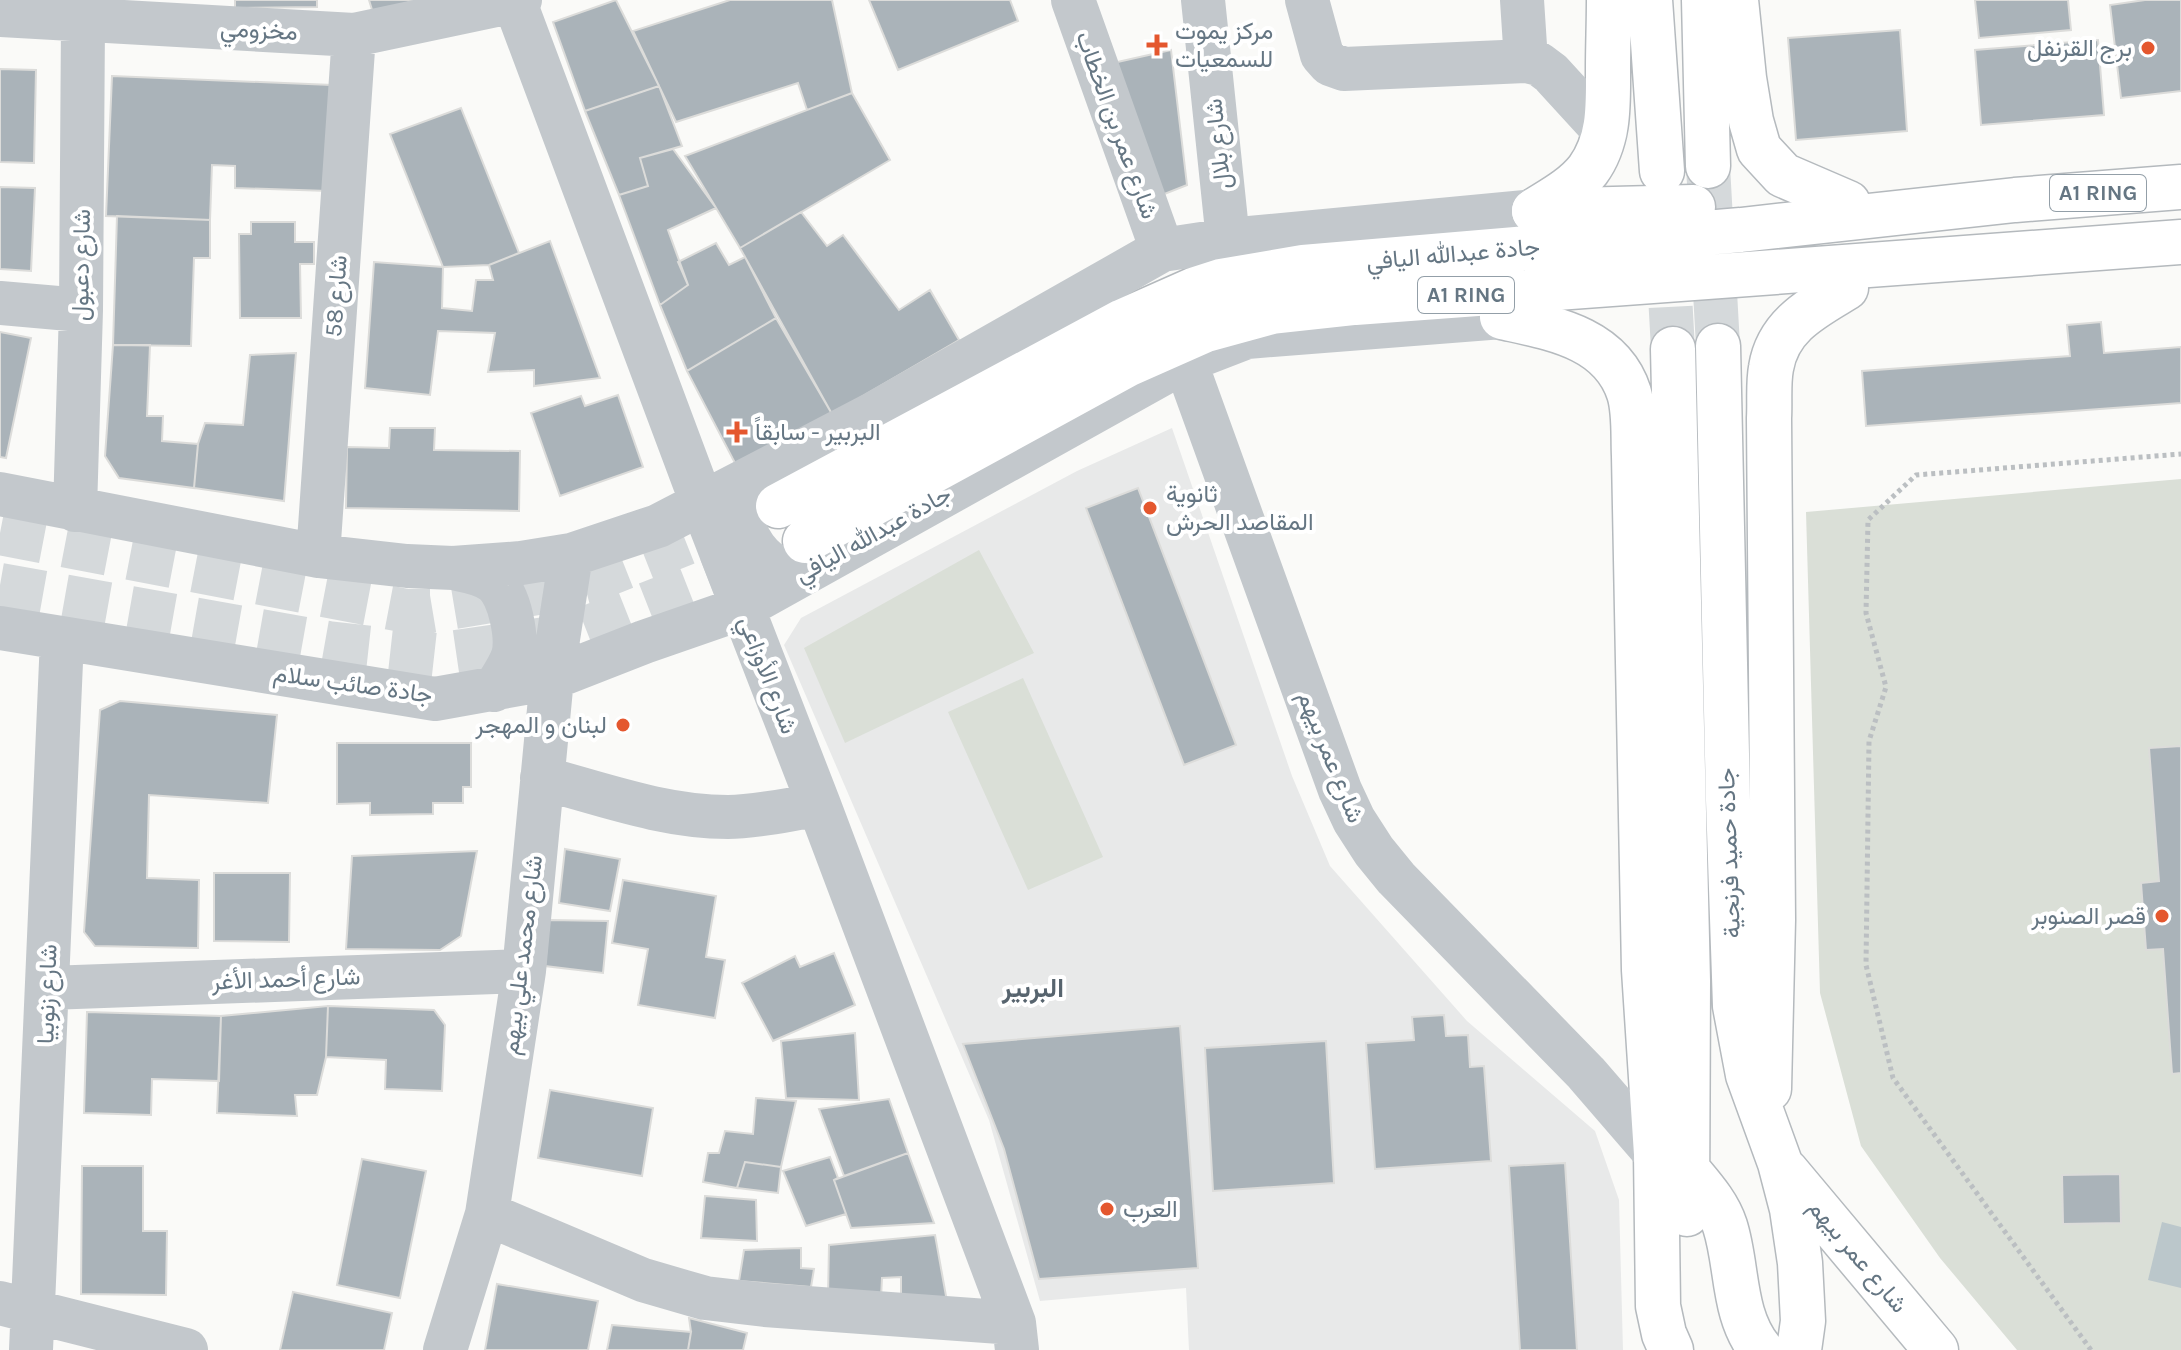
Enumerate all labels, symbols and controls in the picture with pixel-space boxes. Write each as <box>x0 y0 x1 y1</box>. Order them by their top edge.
street label: مخزومي <box>219 14 298 51</box>
place label: مركز يموت للسمعيات <box>1175 17 1273 73</box>
street label: شارع عمر بن الخطاب <box>1068 27 1164 223</box>
marker: مركز يموت للسمعيات <box>1146 34 1168 56</box>
place label: برج القرنفل <box>2027 34 2132 64</box>
marker: برج القرنفل <box>2139 39 2157 57</box>
street label: شارع بلال <box>1199 97 1239 191</box>
road number: A1 RING <box>2050 175 2146 211</box>
street label: شارع دعبول <box>66 209 98 321</box>
street label: جادة عبدالله اليافي <box>1365 232 1541 281</box>
street label: شارع 58 <box>319 254 355 338</box>
road number: A1 RING <box>1418 277 1514 313</box>
place label: البربير - سابقاً <box>754 416 881 447</box>
marker: البربير - سابقاً <box>726 421 748 443</box>
street label: جادة عبدالله اليافي <box>790 480 958 593</box>
place label: ثانوية المقاصد الحرش <box>1166 480 1314 537</box>
marker: ثانوية المقاصد الحرش <box>1141 499 1159 517</box>
street label: شارع الأوزاعي <box>728 612 803 740</box>
street label: جادة صائب سلام <box>271 659 434 711</box>
street label: شارع عمر بيهم <box>1290 687 1370 828</box>
place label: لبنان و المهجر <box>474 711 607 740</box>
marker: لبنان و المهجر <box>614 716 632 734</box>
street label: جادة حميد فرنجية <box>1712 767 1747 939</box>
street label: شارع محمد علي بيهم <box>496 854 553 1057</box>
place label: قصر الصنوبر <box>2030 902 2146 931</box>
marker: قصر الصنوبر <box>2153 907 2171 925</box>
street label: شارع زنوبيا <box>31 943 65 1045</box>
street label: شارع أحمد الأغر <box>210 962 361 998</box>
district label: البربير <box>1001 973 1064 1004</box>
street label: شارع عمر بيهم <box>1801 1194 1914 1320</box>
place label: العرب <box>1123 1195 1178 1224</box>
marker: العرب <box>1098 1200 1116 1218</box>

